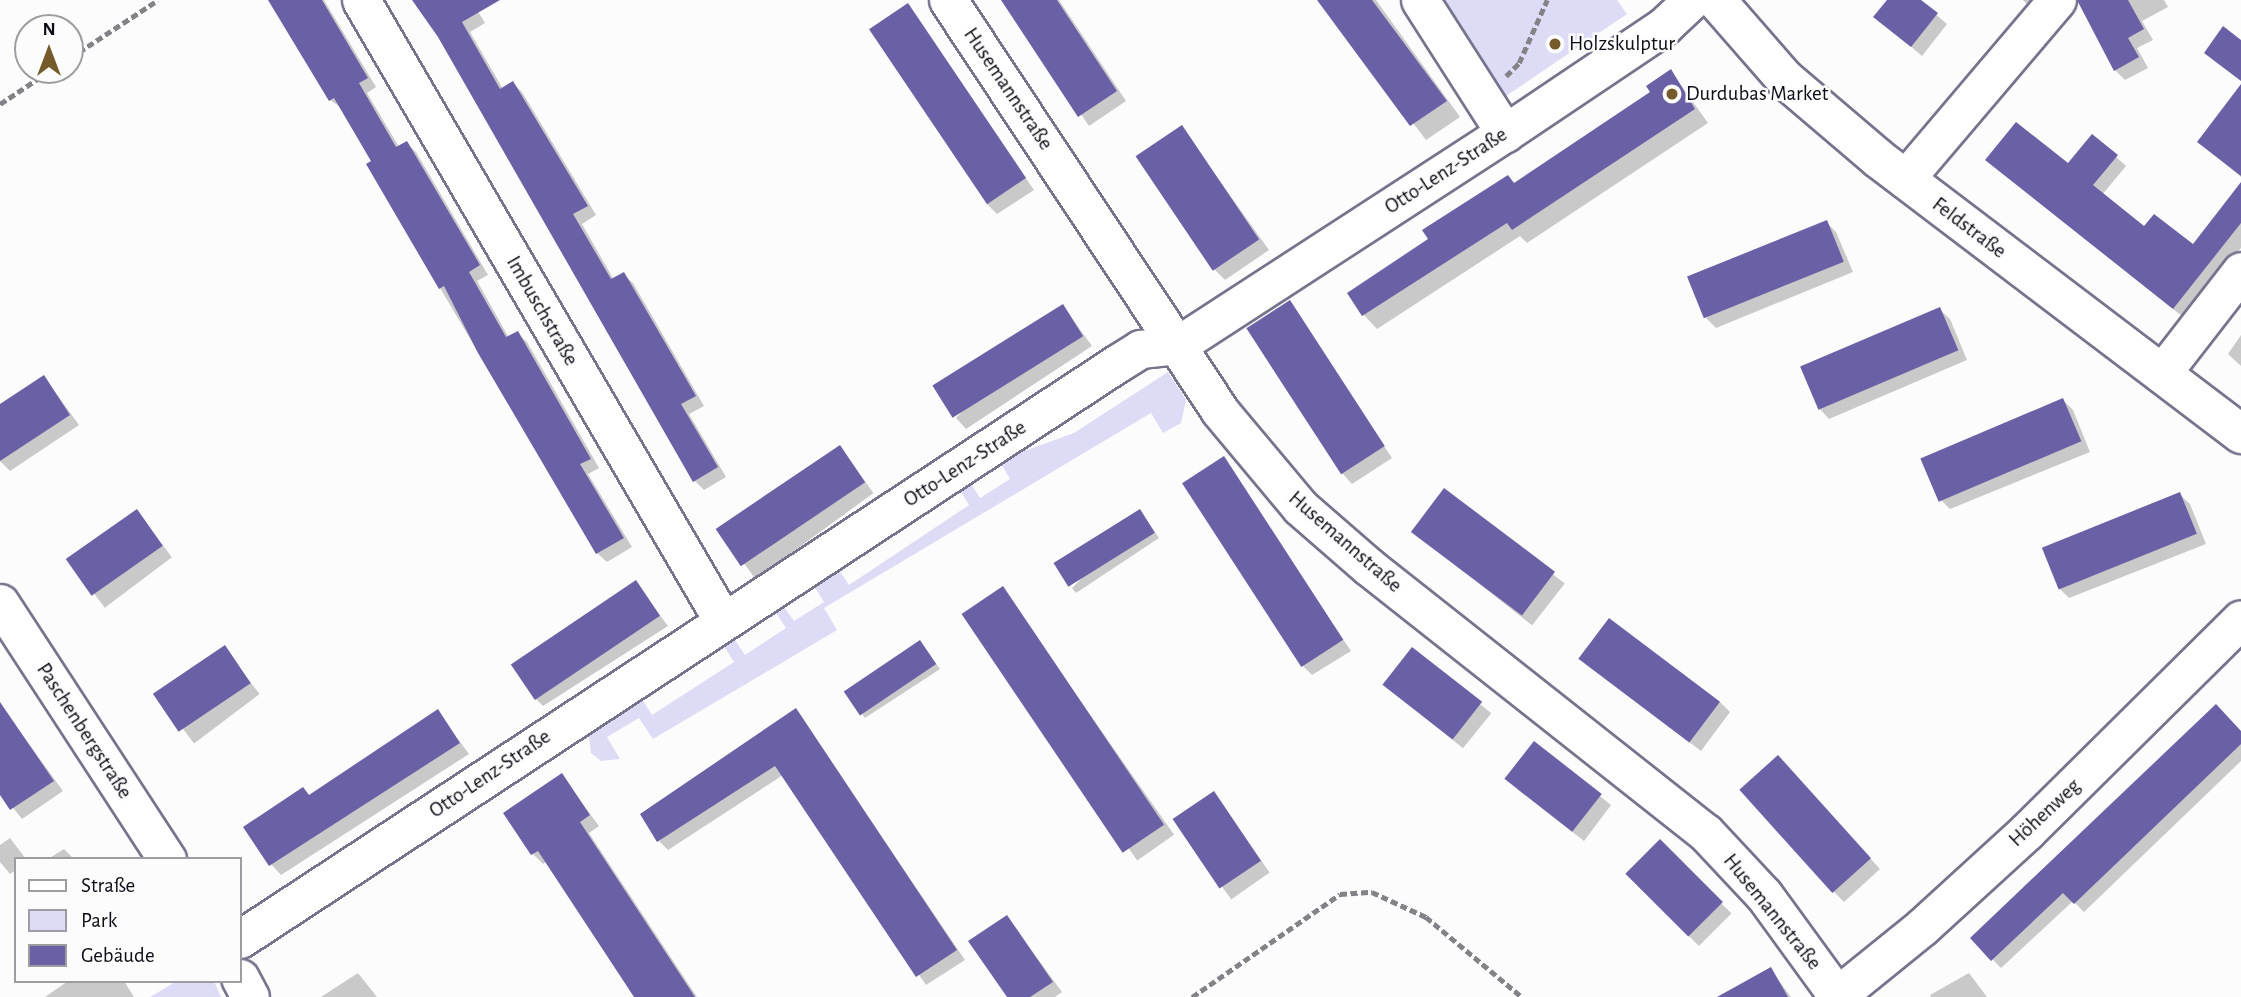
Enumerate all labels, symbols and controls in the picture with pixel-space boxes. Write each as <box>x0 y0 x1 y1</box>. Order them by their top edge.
north arrow <box>14 14 84 84</box>
text: N <box>42 20 56 39</box>
street label: Husemannstraße <box>958 23 1058 155</box>
place label: Holzskulptur <box>1569 31 1675 57</box>
marker: Holzskulptur <box>1547 36 1563 52</box>
place label: Durdubas Market <box>1686 81 1828 107</box>
marker: Durdubas Market <box>1664 86 1680 102</box>
street label: Otto-Lenz-Straße <box>1380 122 1512 220</box>
street label: Feldstraße <box>1927 192 2011 264</box>
street label: Imbuschstraße <box>500 252 584 370</box>
street label: Otto-Lenz-Straße <box>899 415 1031 513</box>
street label: Husemannstraße <box>1283 486 1407 598</box>
street label: Paschenbergstraße <box>31 658 137 804</box>
street label: Otto-Lenz-Straße <box>425 724 555 824</box>
street label: Höhenweg <box>2004 773 2086 853</box>
street label: Husemannstraße <box>1717 849 1827 975</box>
legend <box>14 857 242 983</box>
text: Straße <box>81 875 135 896</box>
text: Park <box>81 910 117 931</box>
text: Gebäude <box>81 945 155 966</box>

